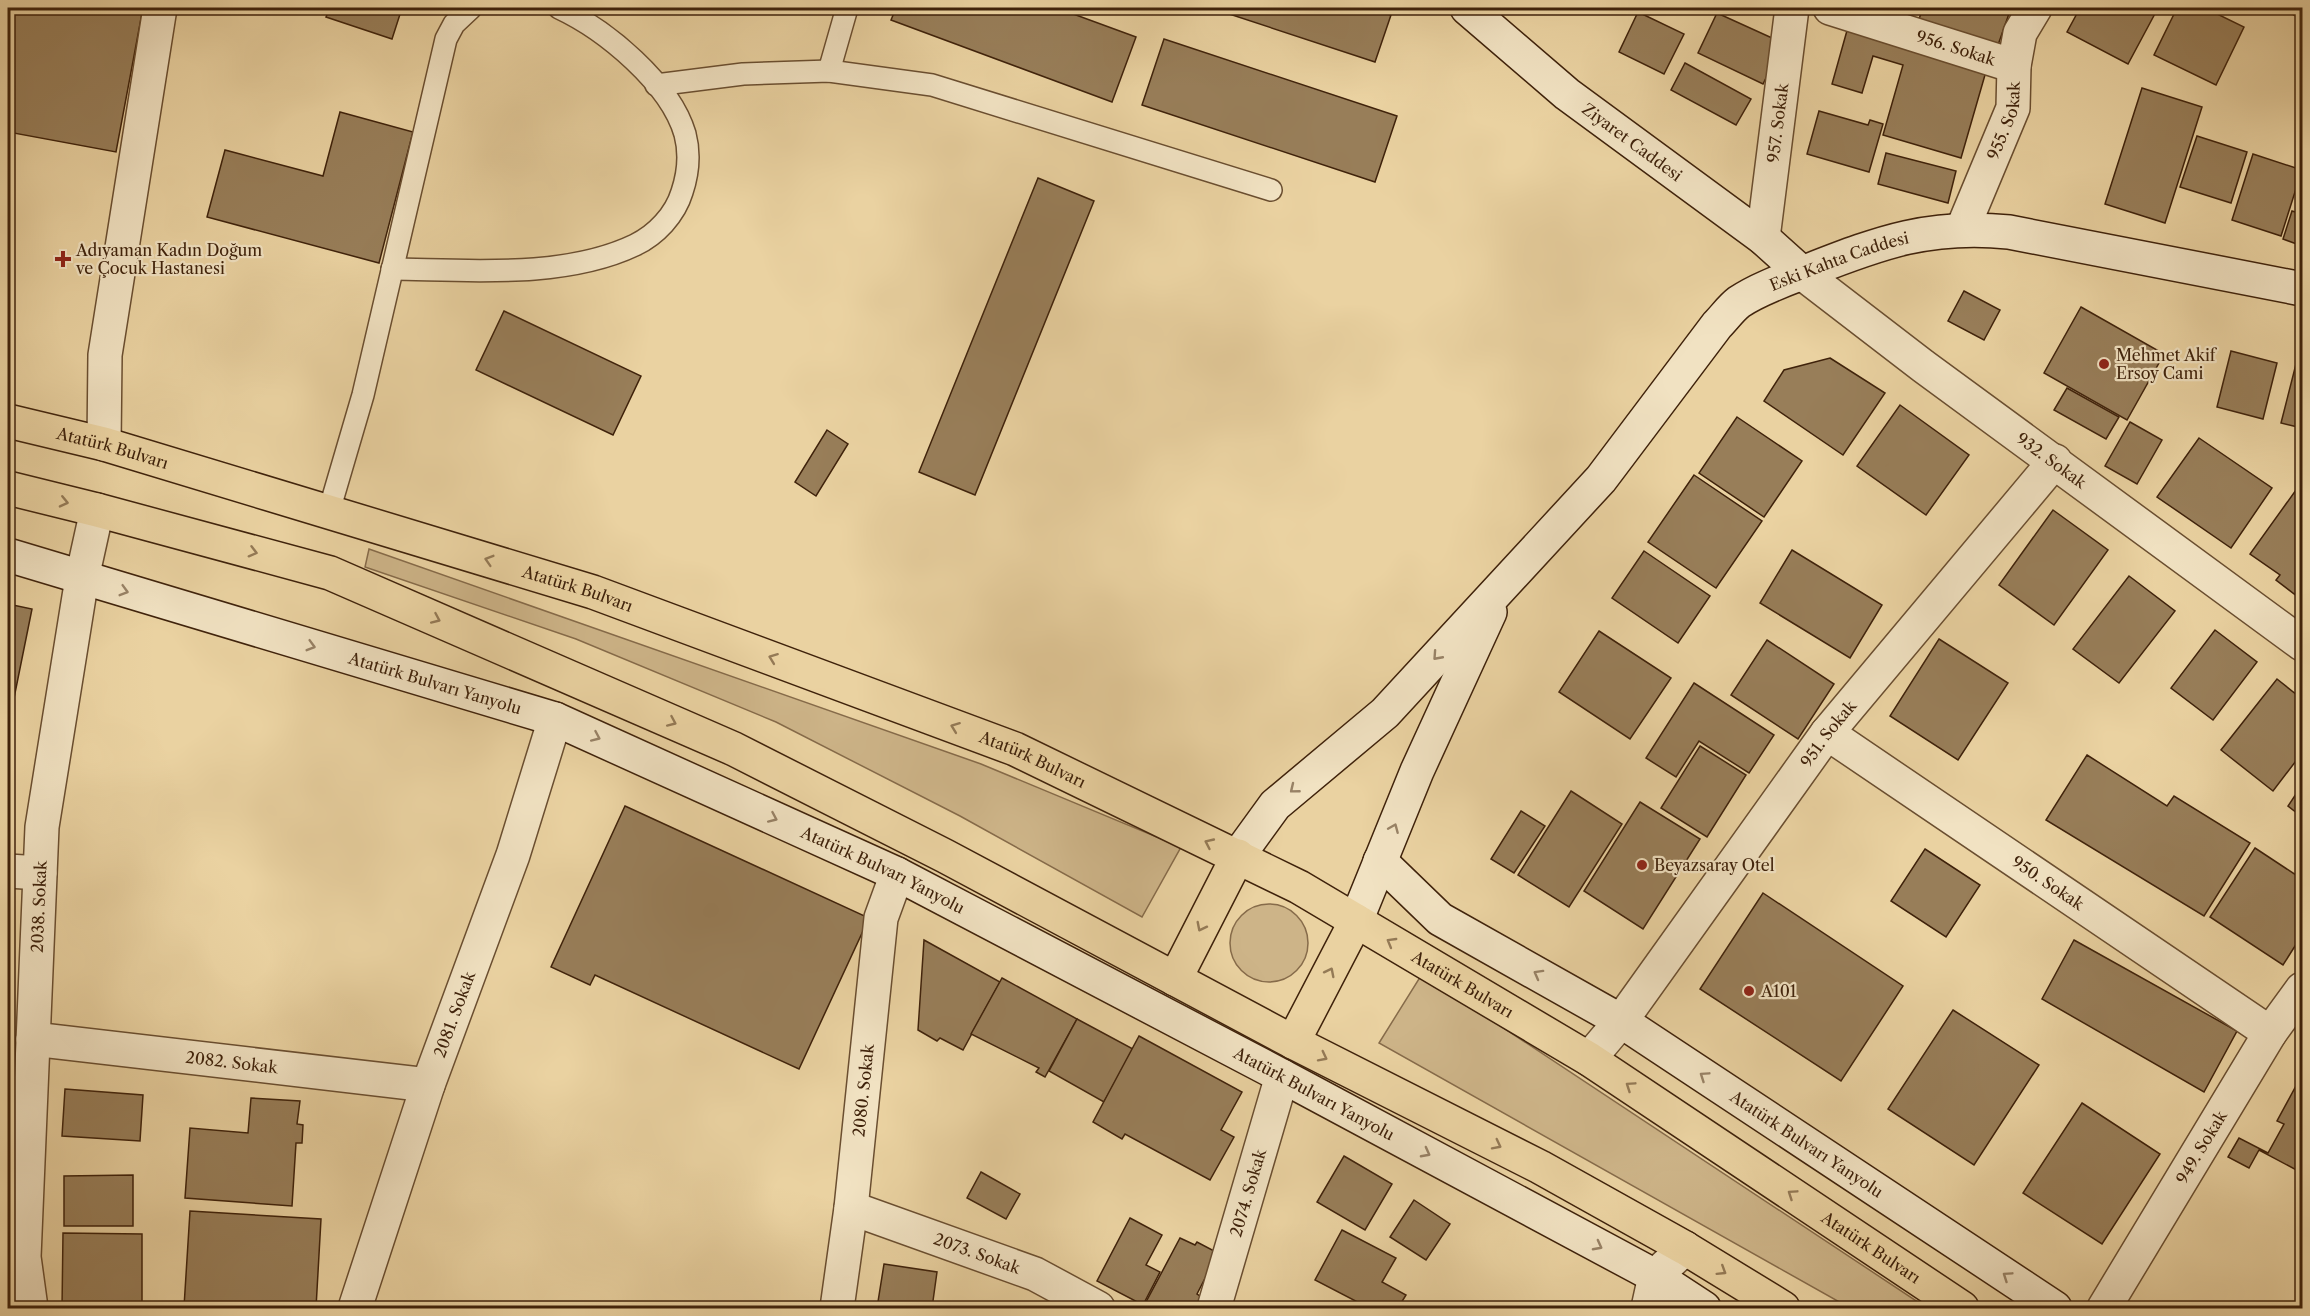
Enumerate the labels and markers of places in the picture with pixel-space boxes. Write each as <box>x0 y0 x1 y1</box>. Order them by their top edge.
place label: Adıyaman Kadın Doğum ve Çocuk Hastanesi <box>75 240 262 278</box>
marker: Adıyaman Kadın Doğum ve Çocuk Hastanesi <box>54 250 72 268</box>
place label: Mehmet Akif Ersoy Cami <box>2116 345 2218 383</box>
marker: Mehmet Akif Ersoy Cami <box>2097 357 2111 371</box>
place label: Beyazsaray Otel <box>1654 855 1775 875</box>
marker: Beyazsaray Otel <box>1635 858 1649 872</box>
place label: A101 <box>1760 981 1797 1001</box>
marker: A101 <box>1742 984 1756 998</box>

